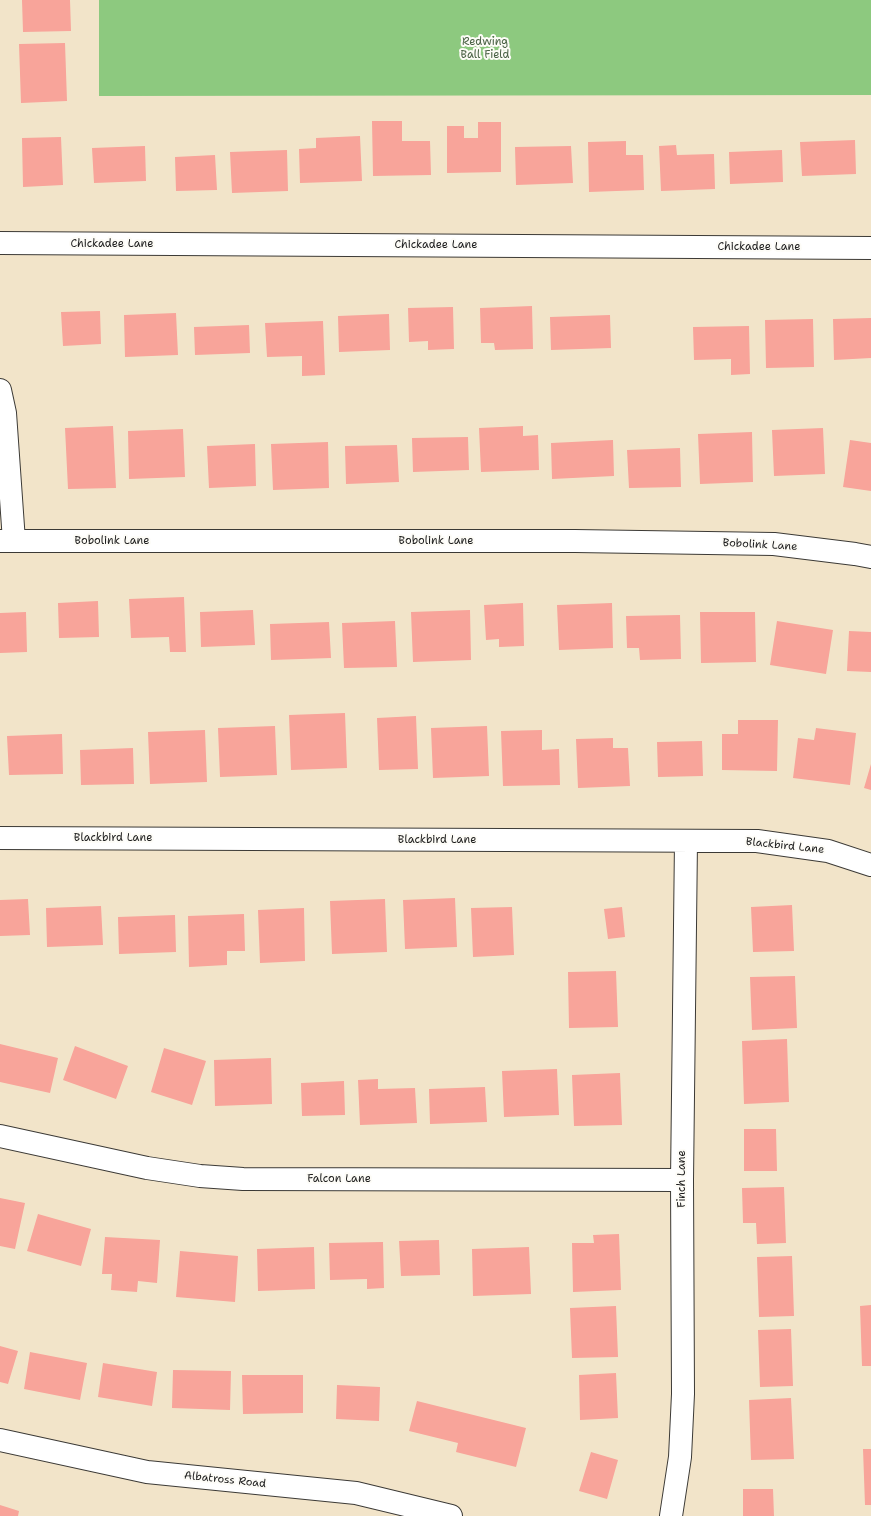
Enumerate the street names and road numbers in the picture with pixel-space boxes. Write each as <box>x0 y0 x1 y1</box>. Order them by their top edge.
street label: Chickadee Lane <box>71 237 153 251</box>
street label: Chickadee Lane <box>395 238 477 252</box>
street label: Chickadee Lane <box>718 240 800 254</box>
street label: Bobolink Lane <box>75 534 149 548</box>
street label: Bobolink Lane <box>399 534 473 548</box>
street label: Bobolink Lane <box>722 536 798 554</box>
street label: Blackbird Lane <box>74 831 152 845</box>
street label: Blackbird Lane <box>398 833 476 847</box>
street label: Blackbird Lane <box>745 835 825 857</box>
street label: Finch Lane <box>675 1150 689 1208</box>
street label: Falcon Lane <box>307 1172 371 1186</box>
street label: Albatross Road <box>183 1469 267 1491</box>

